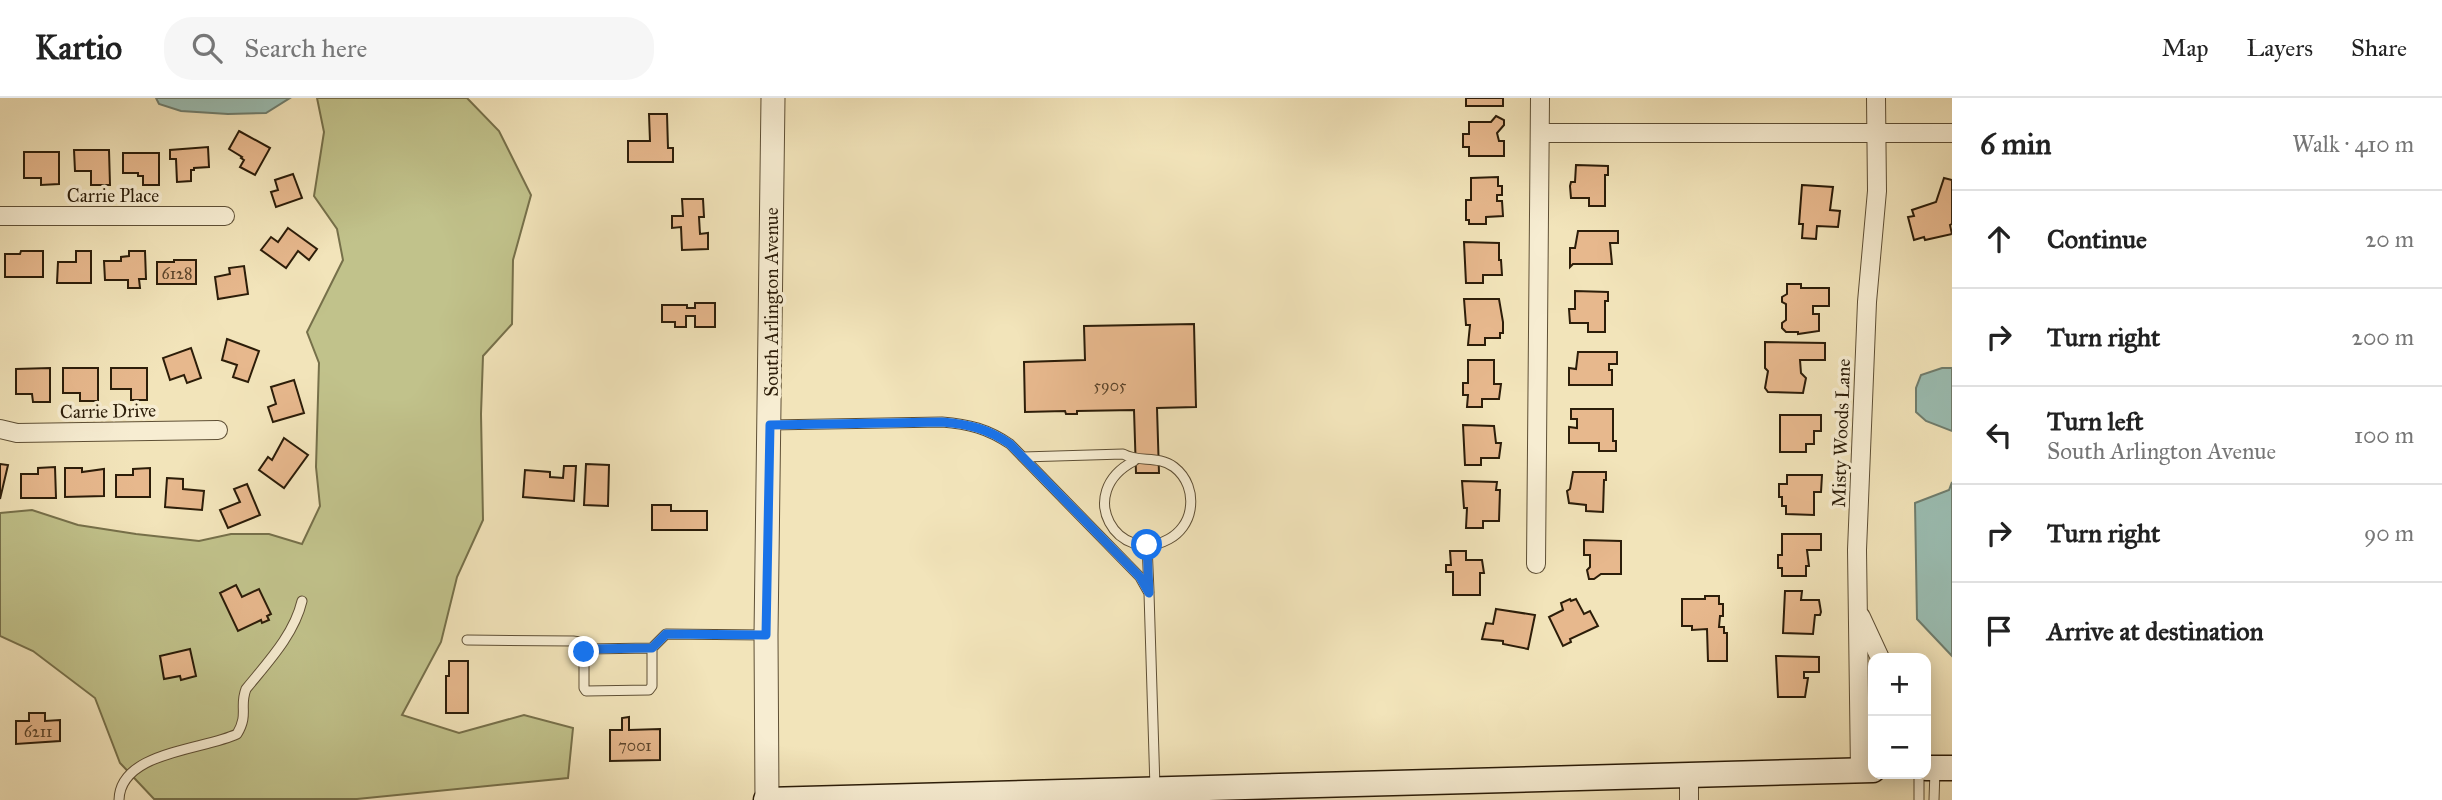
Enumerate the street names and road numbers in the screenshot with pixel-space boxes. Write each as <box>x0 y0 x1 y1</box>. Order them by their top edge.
street label: Carrie Place <box>67 184 159 207</box>
street label: South Arlington Avenue <box>760 207 784 397</box>
street label: Misty Woods Lane <box>1827 358 1855 508</box>
street label: Carrie Drive <box>60 399 156 423</box>

